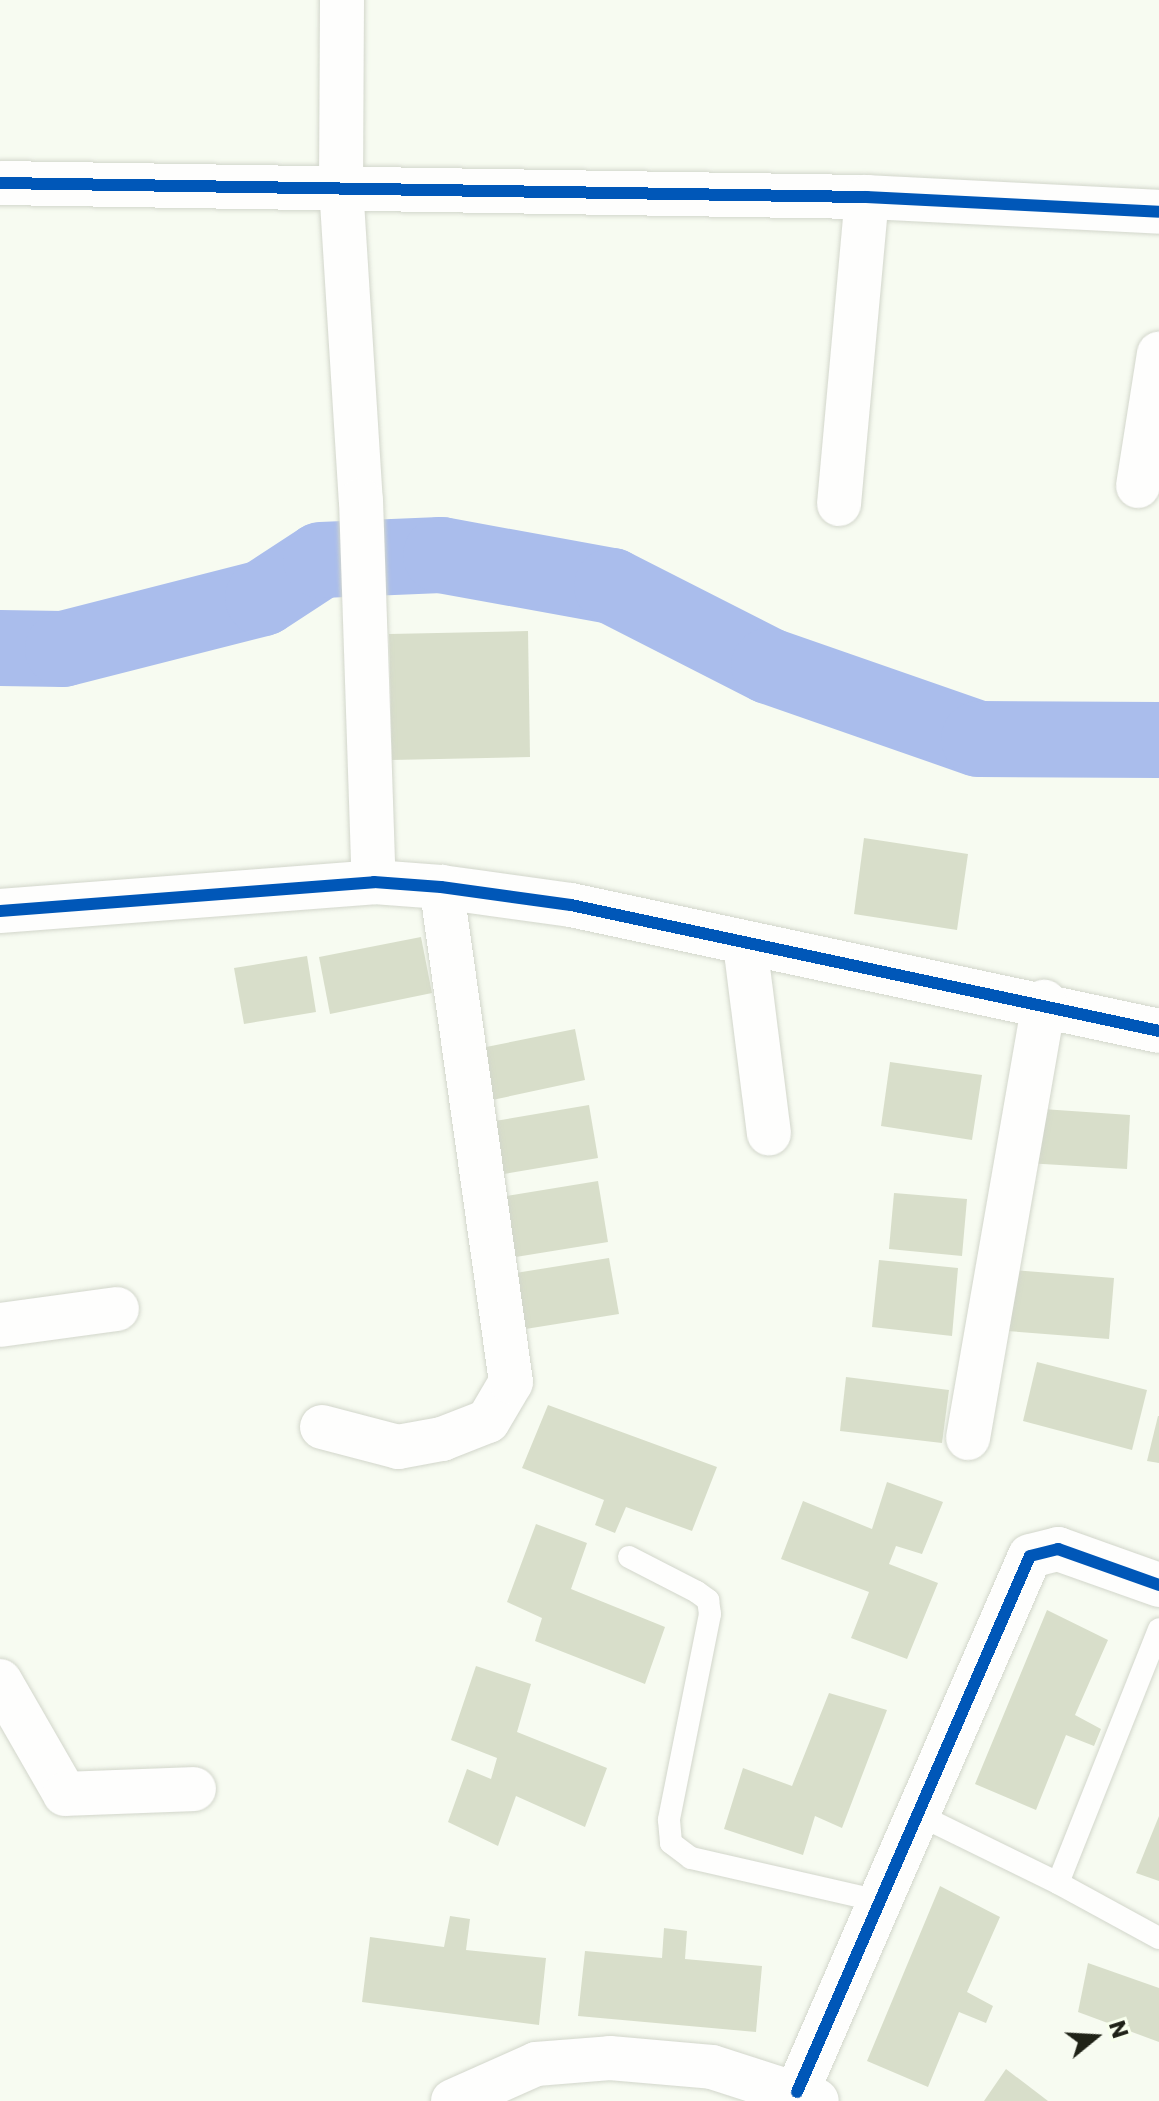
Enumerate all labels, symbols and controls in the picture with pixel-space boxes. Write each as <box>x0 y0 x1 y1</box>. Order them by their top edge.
north arrow <box>1055 1997 1135 2077</box>
text: N <box>1101 2017 1136 2042</box>

